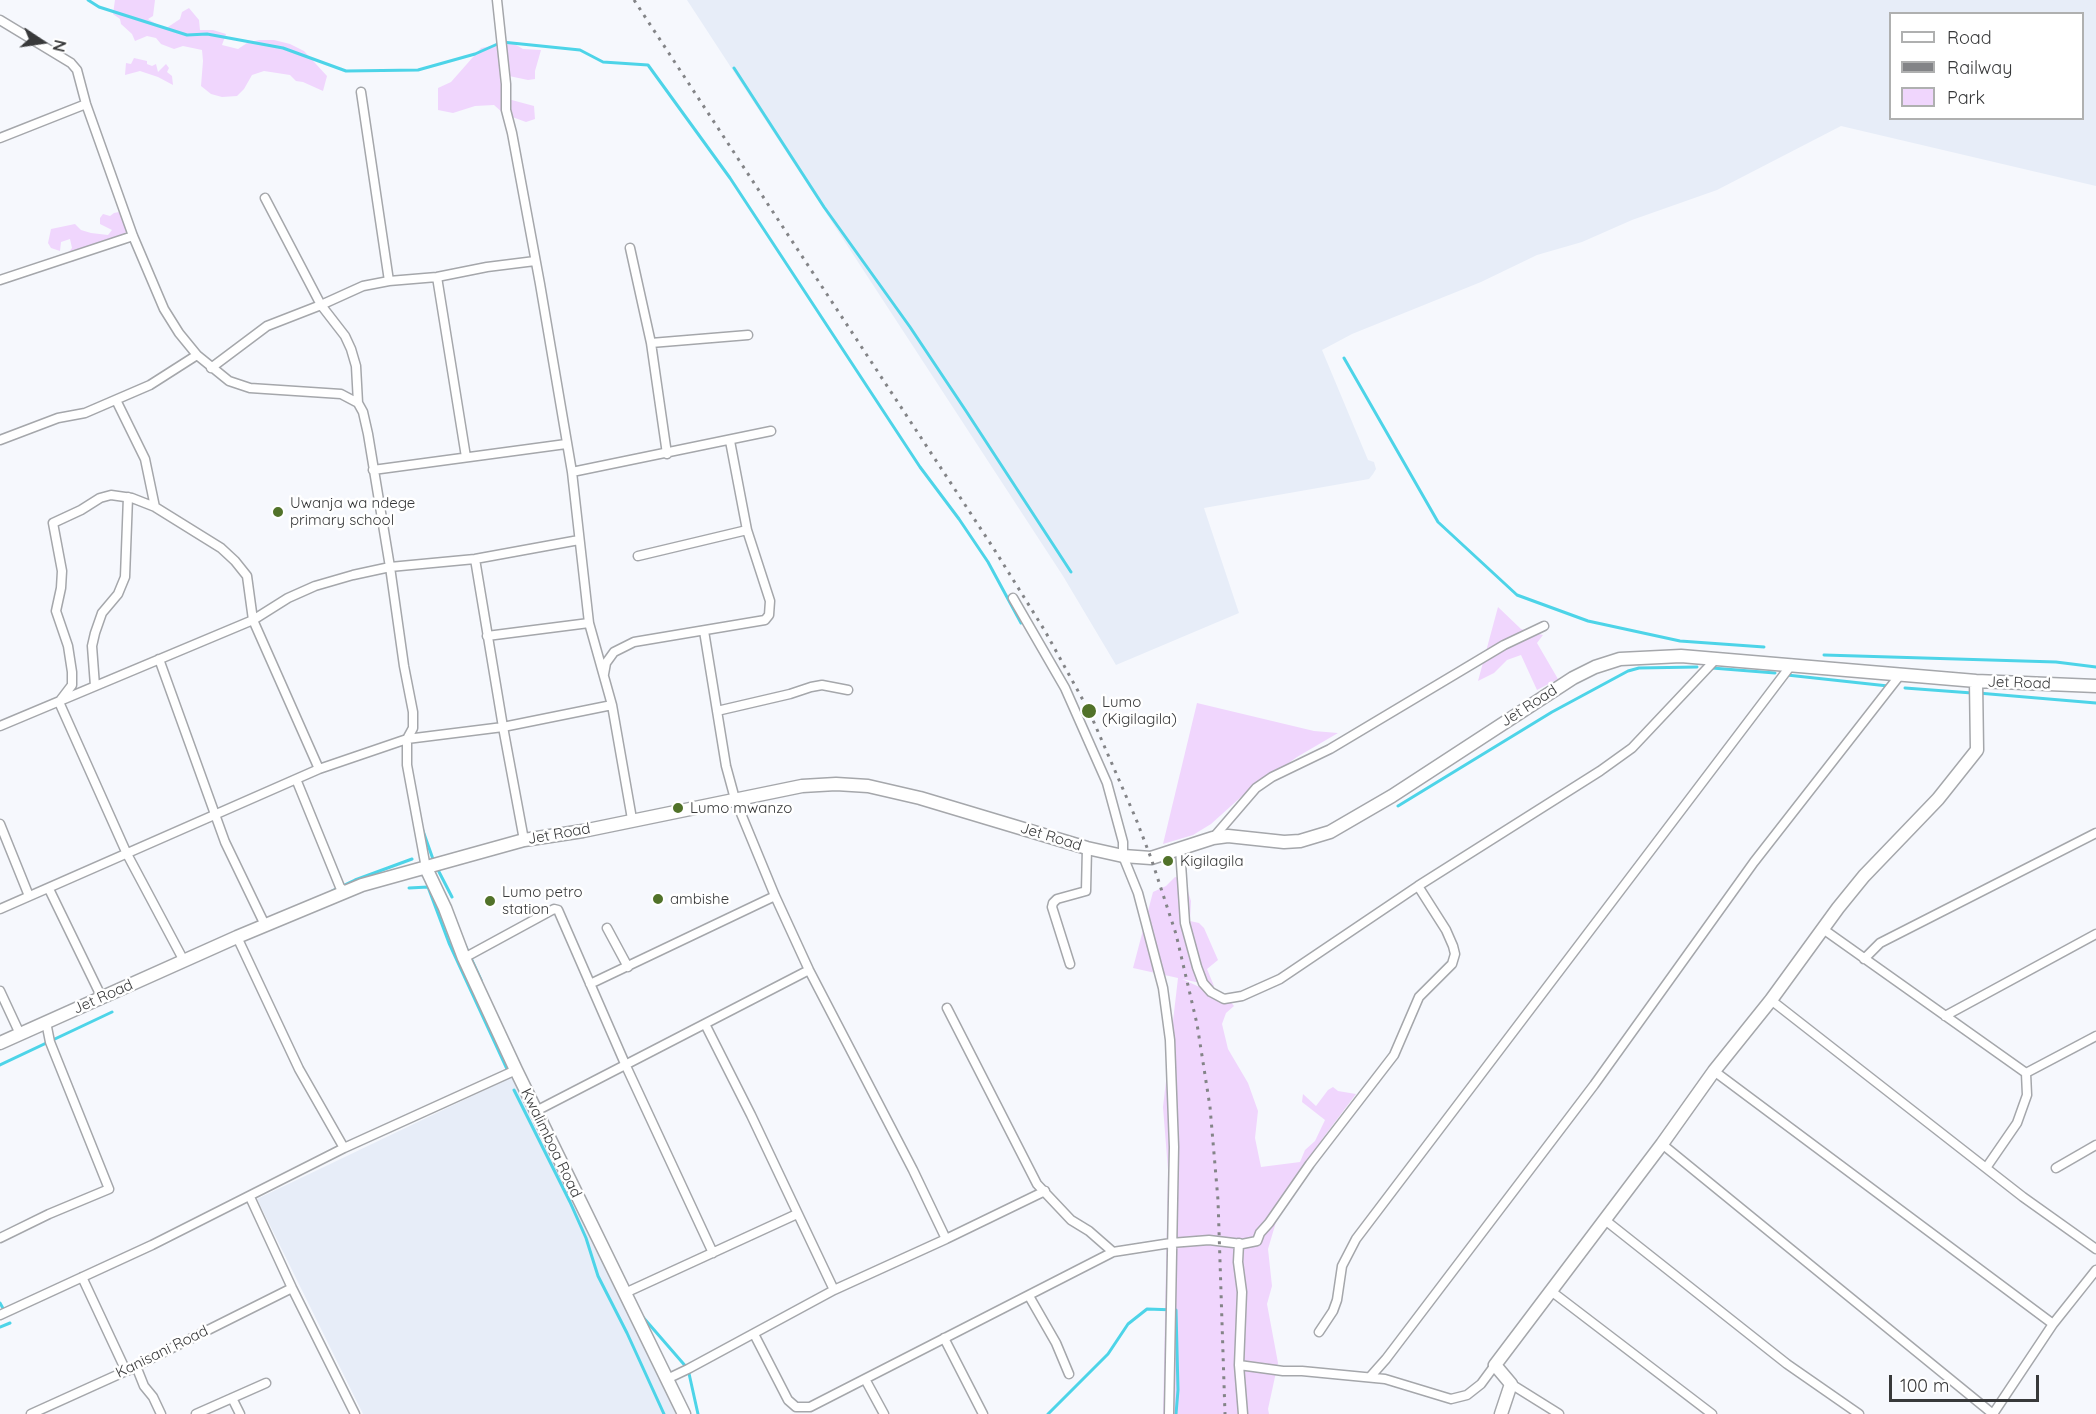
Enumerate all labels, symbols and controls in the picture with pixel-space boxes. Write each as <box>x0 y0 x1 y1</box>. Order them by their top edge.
north arrow <box>12 12 72 72</box>
legend <box>1889 12 2084 120</box>
text: Road <box>1947 26 1992 49</box>
text: N <box>48 38 71 54</box>
text: Railway <box>1947 56 2013 79</box>
text: Park <box>1947 86 1985 109</box>
place label: Uwanja wa ndege primary school <box>290 494 415 529</box>
marker: Uwanja wa ndege primary school <box>271 505 285 519</box>
street label: Jet Road <box>1987 673 2051 693</box>
street label: Jet Road <box>1497 681 1561 731</box>
place label: Lumo (Kigilagila) <box>1102 693 1177 728</box>
marker: Lumo (Kigilagila) <box>1080 702 1098 720</box>
place label: Lumo mwanzo <box>690 799 792 817</box>
marker: Lumo mwanzo <box>671 801 685 815</box>
street label: Jet Road <box>1018 819 1084 855</box>
street label: Jet Road <box>526 820 592 848</box>
place label: Kigilagila <box>1180 852 1244 870</box>
marker: Kigilagila <box>1161 854 1175 868</box>
place label: Lumo petro station <box>502 883 583 918</box>
place label: ambishe <box>670 890 729 908</box>
marker: ambishe <box>651 892 665 906</box>
marker: Lumo petro station <box>483 894 497 908</box>
street label: Jet Road <box>70 976 136 1018</box>
street label: Kwalimboa Road <box>517 1085 585 1201</box>
street label: Kanisani Road <box>113 1322 211 1382</box>
scale bar <box>1892 1363 2042 1401</box>
text: 100 m <box>1900 1374 1949 1397</box>

